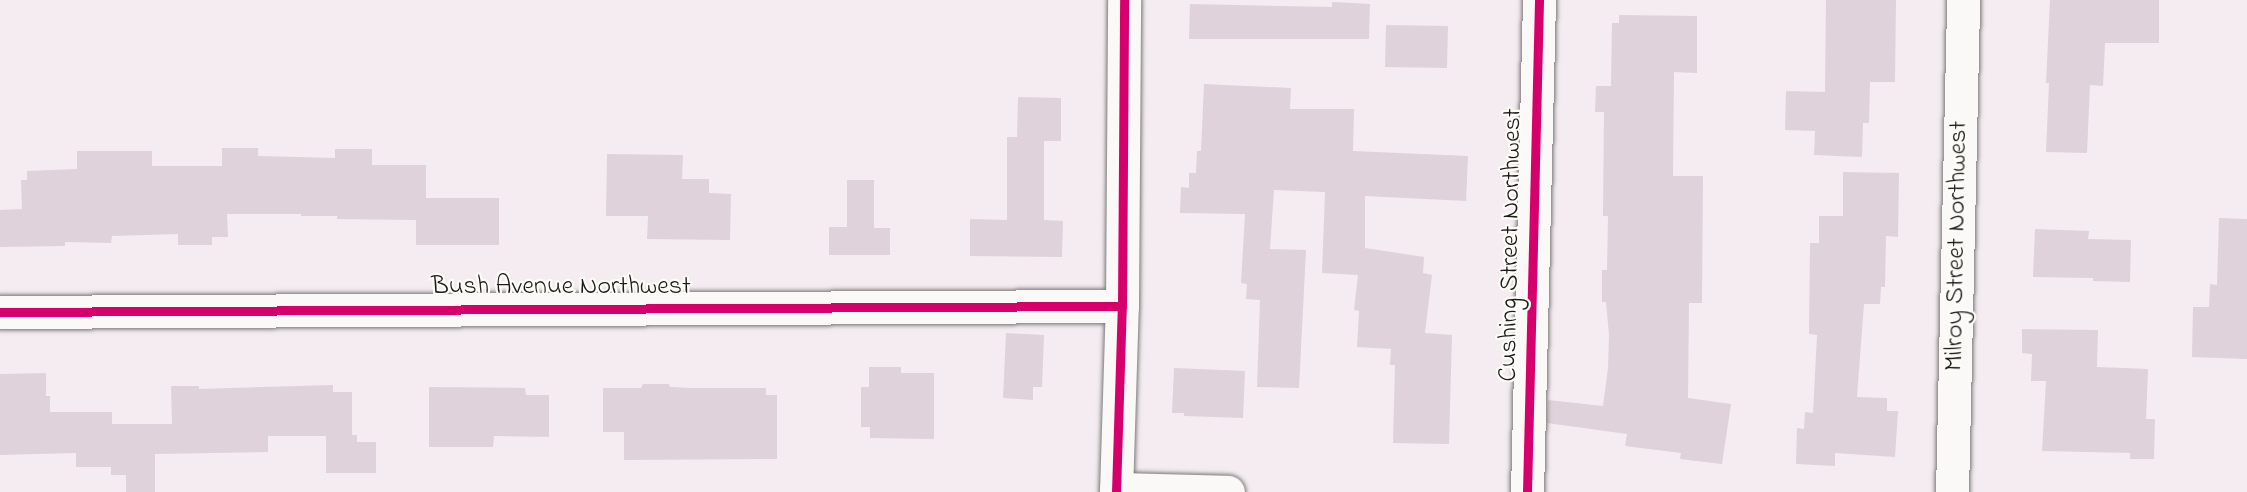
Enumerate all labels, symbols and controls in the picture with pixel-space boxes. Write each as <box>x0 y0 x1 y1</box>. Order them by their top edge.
street label: Cushing Street Northwest <box>1494 108 1530 382</box>
street label: Milroy Street Northwest <box>1940 121 1976 371</box>
street label: Bush Avenue Northwest <box>431 272 691 304</box>

